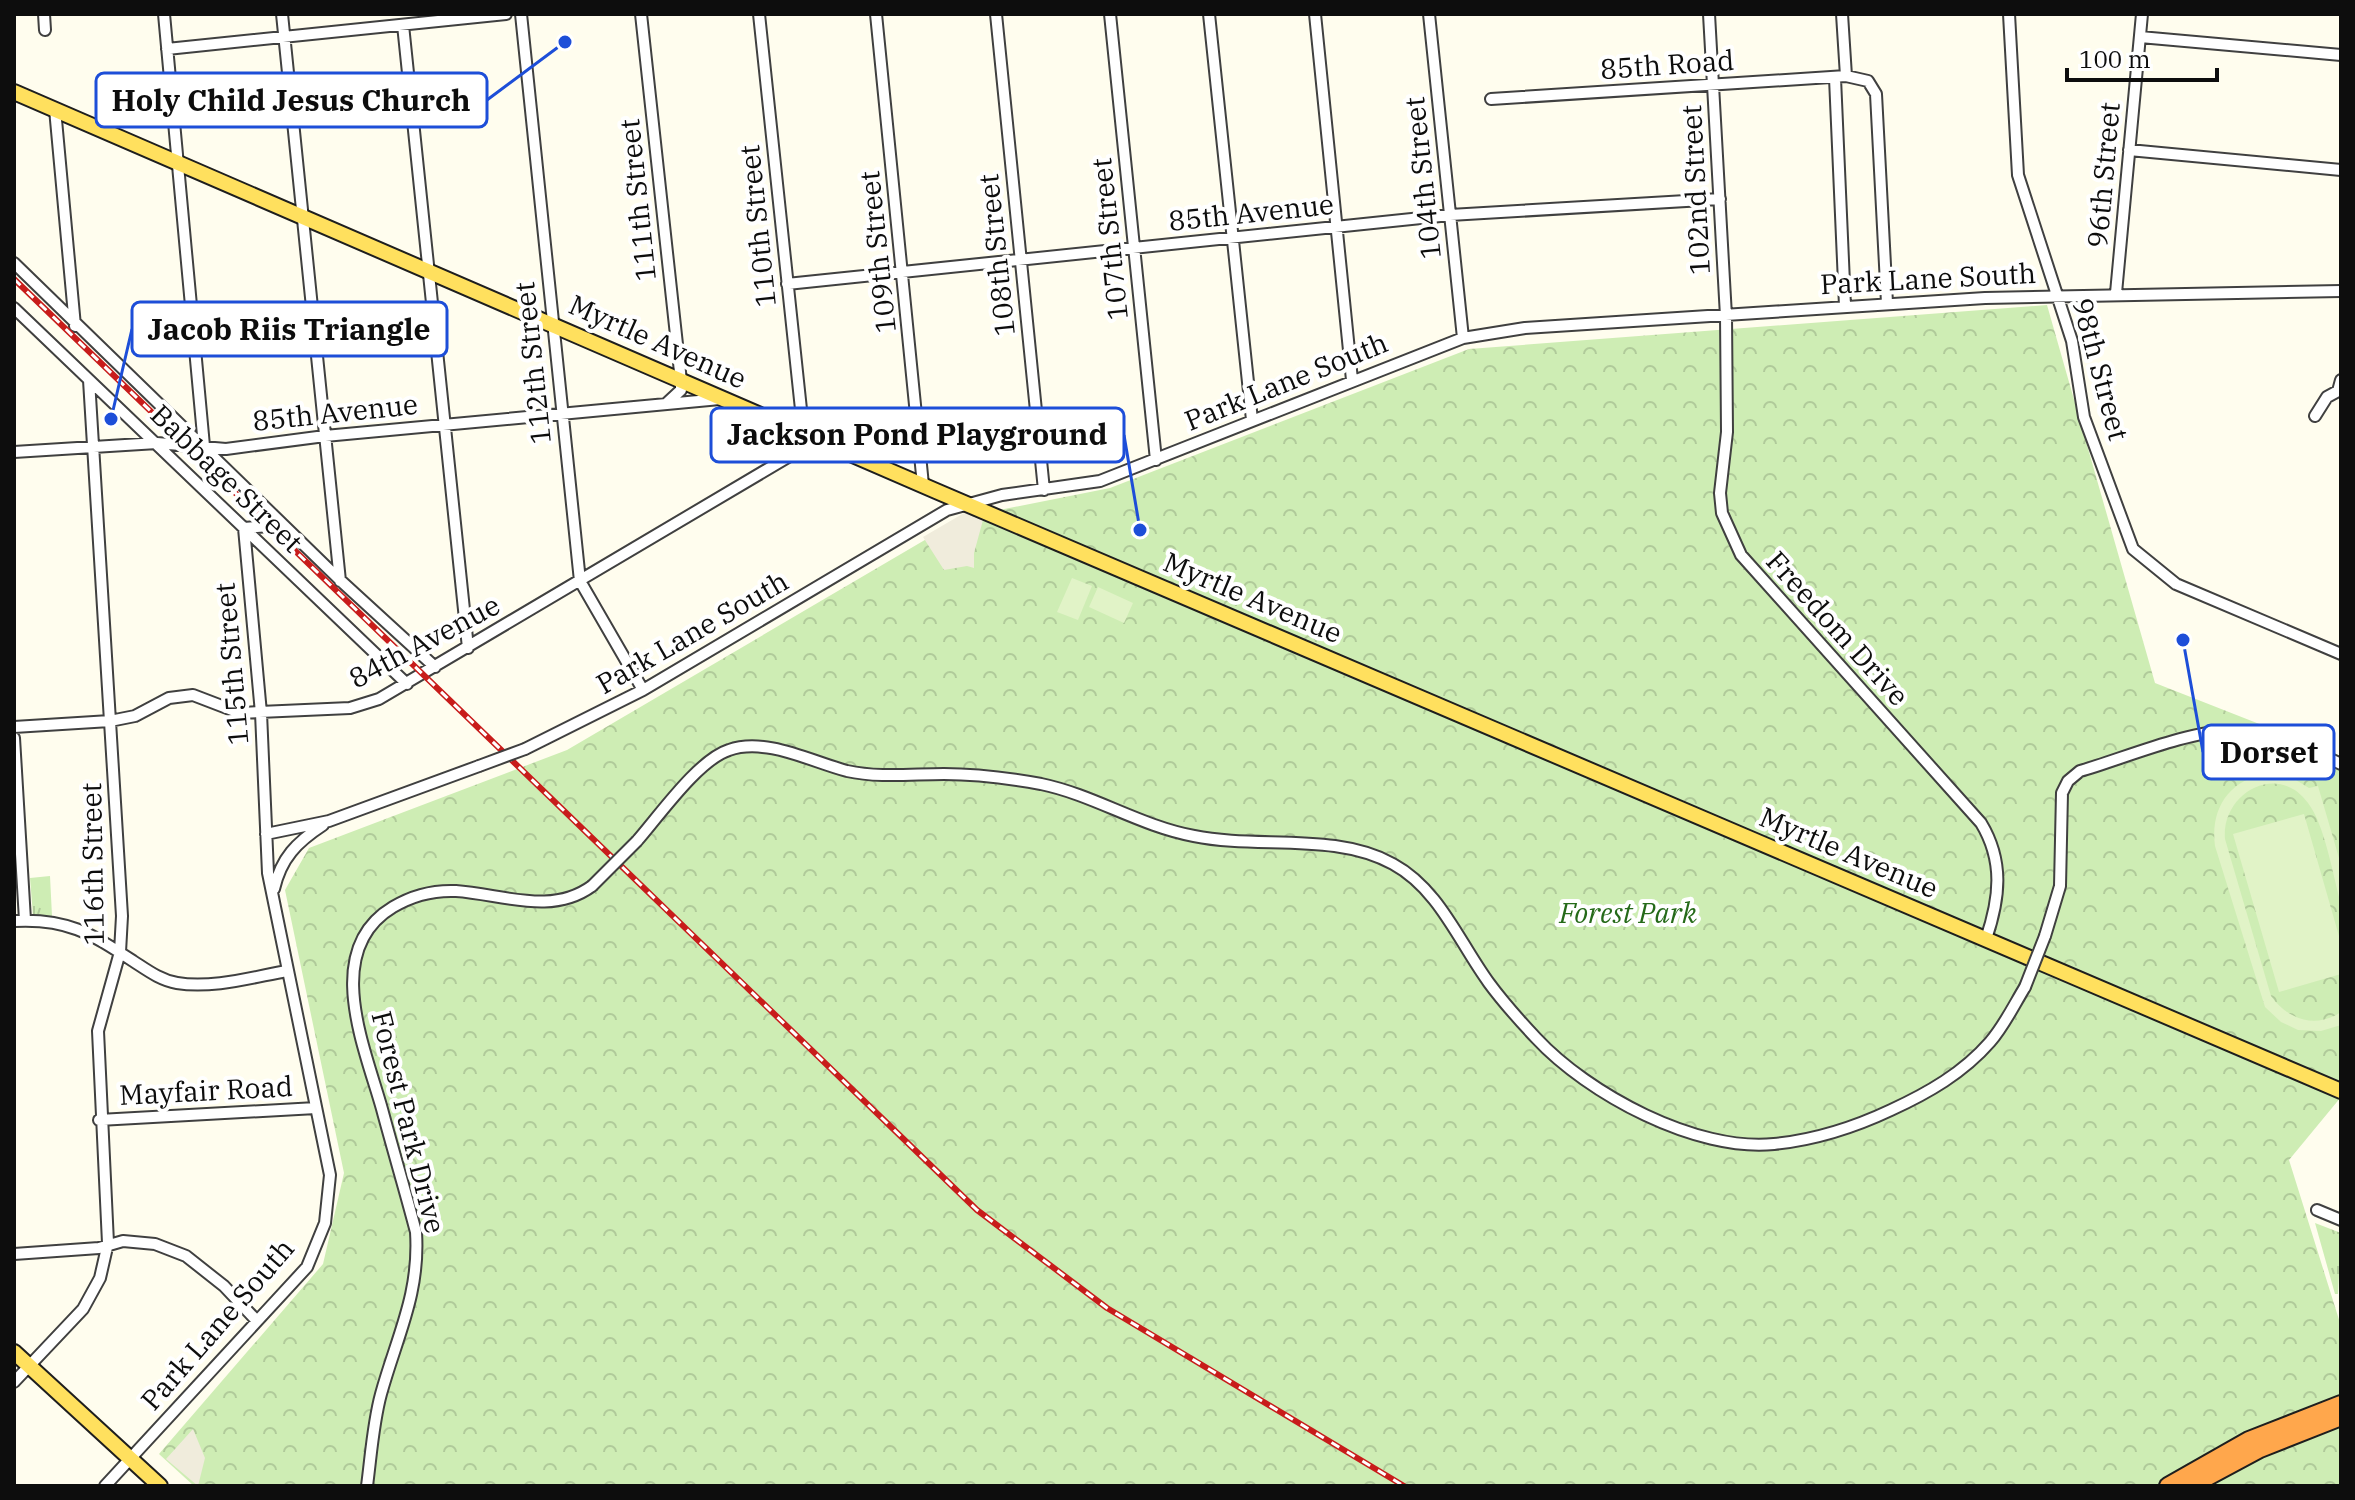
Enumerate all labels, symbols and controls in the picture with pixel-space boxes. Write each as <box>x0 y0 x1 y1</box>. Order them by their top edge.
scale bar <box>2067 32 2217 82</box>
street label: 85th Road <box>1599 41 1735 87</box>
text: 100 m <box>2079 43 2151 75</box>
callout: Holy Child Jesus Church <box>96 73 487 127</box>
text: Holy Child Jesus Church <box>111 80 471 119</box>
street label: 104th Street <box>1395 95 1449 261</box>
street label: 96th Street <box>2078 101 2128 249</box>
street label: 102nd Street <box>1672 104 1718 276</box>
street label: 111th Street <box>610 117 664 283</box>
street label: 110th Street <box>730 143 784 309</box>
street label: 107th Street <box>1082 156 1136 322</box>
street label: 109th Street <box>850 169 904 335</box>
street label: 108th Street <box>969 172 1023 338</box>
street label: 85th Avenue <box>1167 185 1335 239</box>
street label: Park Lane South <box>1819 254 2037 302</box>
street label: 112th Street <box>505 280 559 446</box>
street label: Myrtle Avenue <box>564 285 752 397</box>
street label: 98th Street <box>2064 294 2138 444</box>
callout: Jacob Riis Triangle <box>132 302 447 356</box>
text: Jacob Riis Triangle <box>148 309 430 348</box>
street label: Park Lane South <box>1179 323 1393 439</box>
street label: 85th Avenue <box>251 385 419 439</box>
street label: Babbage Street <box>143 396 311 560</box>
callout: Jackson Pond Playground <box>711 408 1124 462</box>
text: Jackson Pond Playground <box>727 414 1107 453</box>
street label: Myrtle Avenue <box>1158 543 1348 651</box>
street label: Freedom Drive <box>1759 543 1917 713</box>
street label: Park Lane South <box>589 562 795 702</box>
street label: 115th Street <box>205 581 257 747</box>
street label: 84th Avenue <box>342 586 506 696</box>
callout: Dorset <box>2203 725 2334 779</box>
text: Dorset <box>2220 732 2318 771</box>
street label: 116th Street <box>72 782 112 946</box>
street label: Myrtle Avenue <box>1754 798 1944 906</box>
park label: Forest Park <box>1558 894 1697 931</box>
street label: Forest Park Drive <box>363 1007 455 1237</box>
street label: Mayfair Road <box>118 1067 294 1113</box>
street label: Park Lane South <box>132 1230 302 1418</box>

